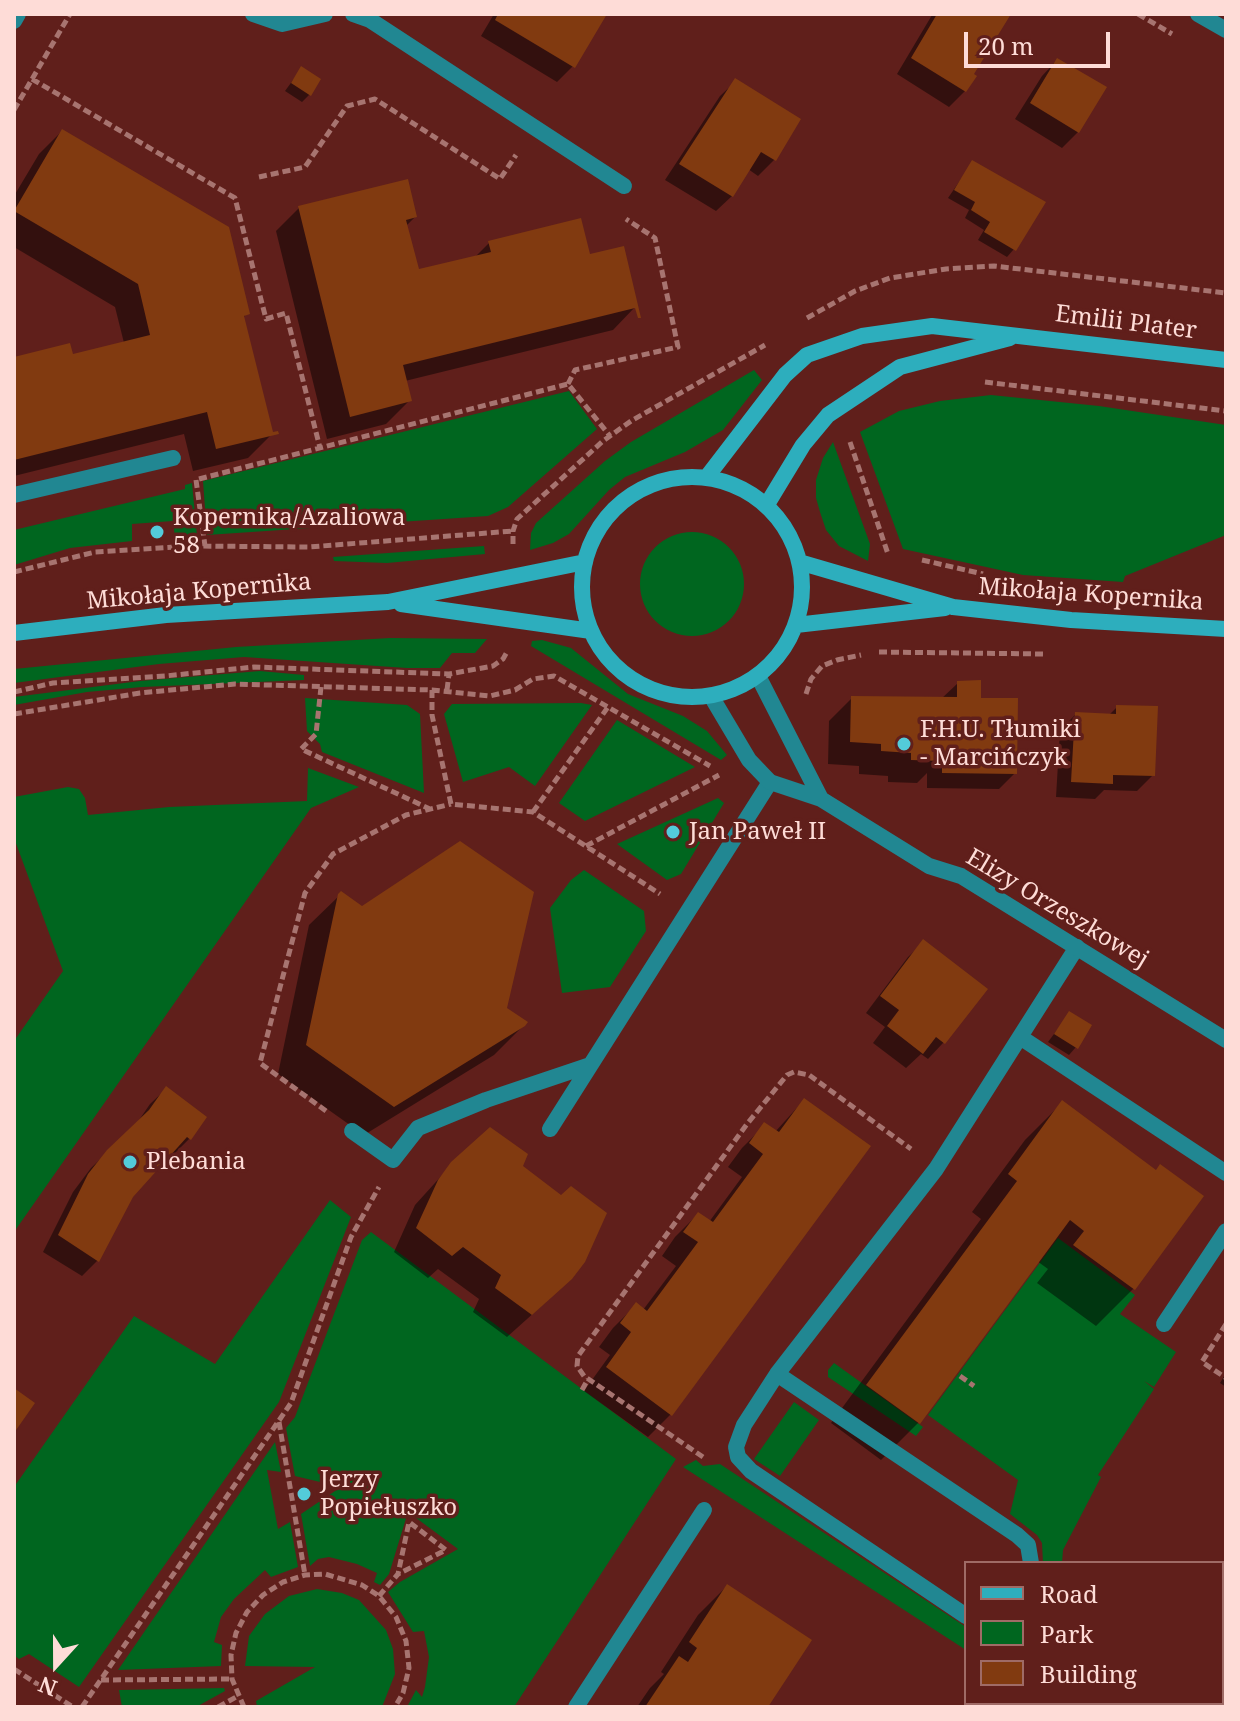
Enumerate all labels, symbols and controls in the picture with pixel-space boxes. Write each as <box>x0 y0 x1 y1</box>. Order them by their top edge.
scale bar <box>968 16 1114 66</box>
text: 20 m <box>978 29 1034 62</box>
street label: Emilii Plater <box>1054 300 1198 346</box>
place label: Kopernika/Azaliowa 58 <box>173 504 406 560</box>
marker: Kopernika/Azaliowa 58 <box>148 523 166 541</box>
street label: Mikołaja Kopernika <box>85 568 313 616</box>
street label: Mikołaja Kopernika <box>977 573 1205 617</box>
place label: F.H.U. Tłumiki - Marcińczyk <box>920 716 1081 772</box>
marker: F.H.U. Tłumiki - Marcińczyk <box>895 735 913 753</box>
place label: Jan Paweł II <box>689 818 826 846</box>
marker: Jan Paweł II <box>664 823 682 841</box>
street label: Elizy Orzeszkowej <box>961 843 1153 975</box>
place label: Plebania <box>146 1148 246 1176</box>
marker: Plebania <box>121 1153 139 1171</box>
place label: Jerzy Popiełuszko <box>320 1466 457 1522</box>
marker: Jerzy Popiełuszko <box>295 1485 313 1503</box>
legend <box>964 1561 1224 1705</box>
text: Road <box>1040 1577 1098 1610</box>
text: Park <box>1040 1617 1093 1650</box>
north arrow <box>16 1625 96 1705</box>
text: Building <box>1040 1657 1137 1690</box>
text: N <box>34 1670 61 1705</box>

